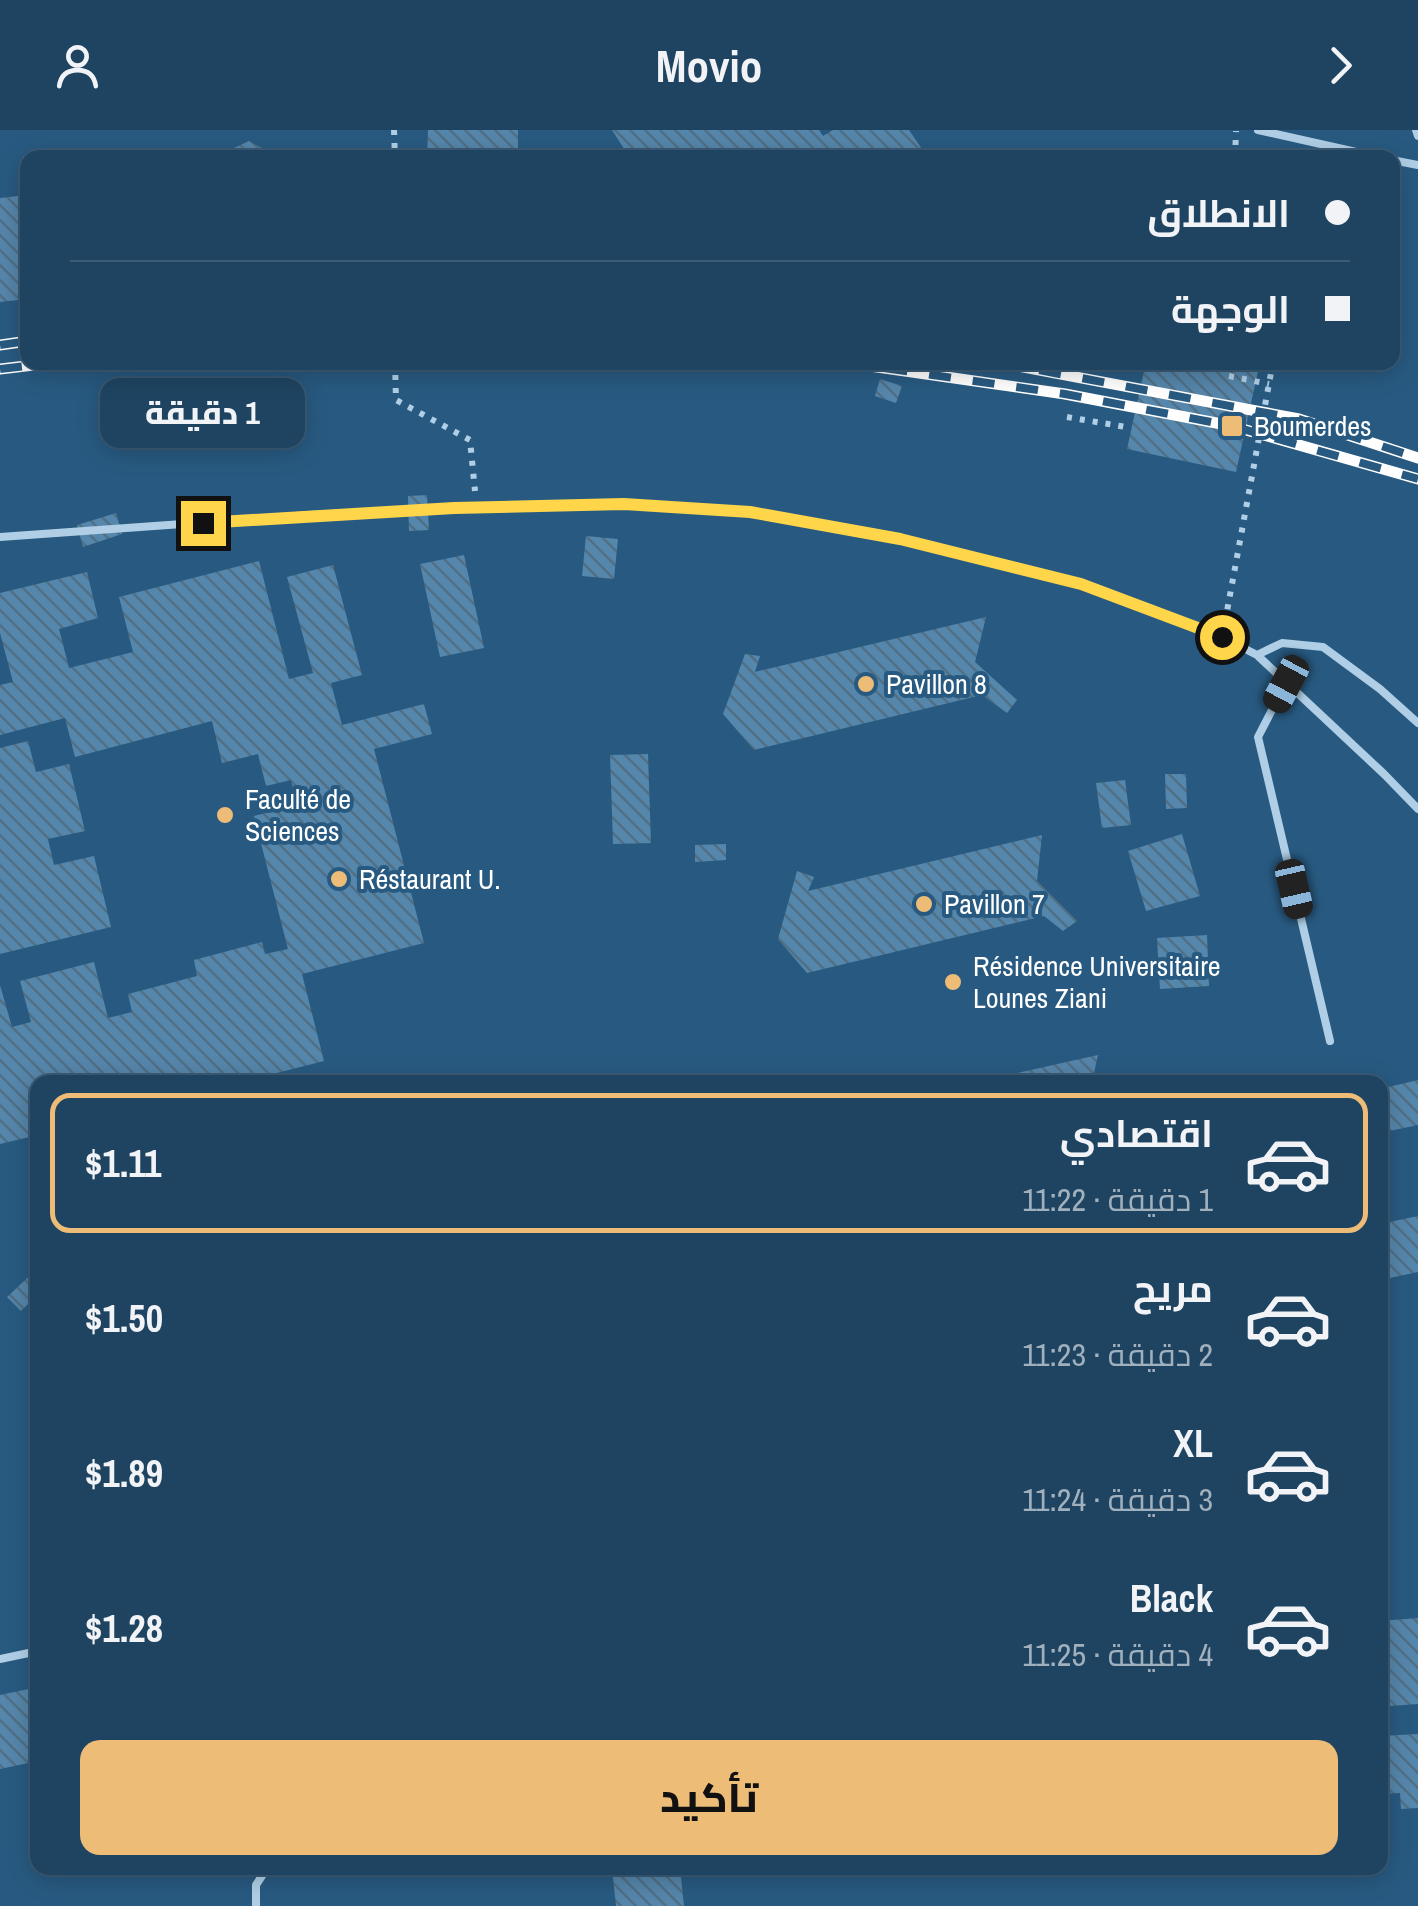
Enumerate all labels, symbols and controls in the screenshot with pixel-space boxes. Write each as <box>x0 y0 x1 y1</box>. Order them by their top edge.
text: Movio <box>656 35 762 96</box>
icon: person <box>50 38 105 93</box>
icon: forward <box>1313 38 1368 93</box>
text: الانطلاق <box>1147 188 1290 239</box>
text: الوجهة <box>1171 284 1290 335</box>
callout: 1 دقيقة <box>100 378 306 448</box>
text: 1 دقيقة <box>145 391 260 434</box>
place label: Boumerdes <box>1254 407 1371 445</box>
marker: Boumerdes <box>1219 413 1245 439</box>
route end <box>181 501 226 546</box>
route start <box>1200 615 1245 660</box>
car <box>1259 650 1313 718</box>
place label: Pavillon 8 <box>886 665 987 703</box>
marker: Pavillon 8 <box>855 673 877 695</box>
place label: Faculté de Sciences <box>245 780 351 850</box>
marker: Faculté de Sciences <box>214 804 236 826</box>
car <box>1273 856 1315 922</box>
place label: Réstaurant U. <box>359 860 501 898</box>
marker: Réstaurant U. <box>328 868 350 890</box>
place label: Pavillon 7 <box>944 885 1045 923</box>
marker: Pavillon 7 <box>913 893 935 915</box>
place label: Résidence Universitaire Lounes Ziani <box>973 947 1221 1017</box>
marker: Résidence Universitaire Lounes Ziani <box>942 971 964 993</box>
text: اقتصادي <box>1060 1108 1213 1159</box>
icon: car <box>1243 1118 1333 1208</box>
text: $1.11 <box>85 1138 161 1189</box>
text: 1 دقيقة · 11:22 <box>1022 1178 1213 1221</box>
text: مريح <box>1133 1263 1213 1314</box>
icon: car <box>1243 1273 1333 1363</box>
text: $1.50 <box>85 1293 163 1344</box>
text: 2 دقيقة · 11:23 <box>1022 1333 1213 1376</box>
text: XL <box>1173 1418 1213 1469</box>
icon: car <box>1243 1428 1333 1518</box>
text: $1.89 <box>85 1448 163 1499</box>
text: 3 دقيقة · 11:24 <box>1022 1478 1213 1521</box>
text: Black <box>1130 1573 1213 1624</box>
icon: car <box>1243 1583 1333 1673</box>
text: $1.28 <box>85 1603 163 1654</box>
text: 4 دقيقة · 11:25 <box>1022 1633 1213 1676</box>
button: تأكيد <box>80 1740 1338 1855</box>

